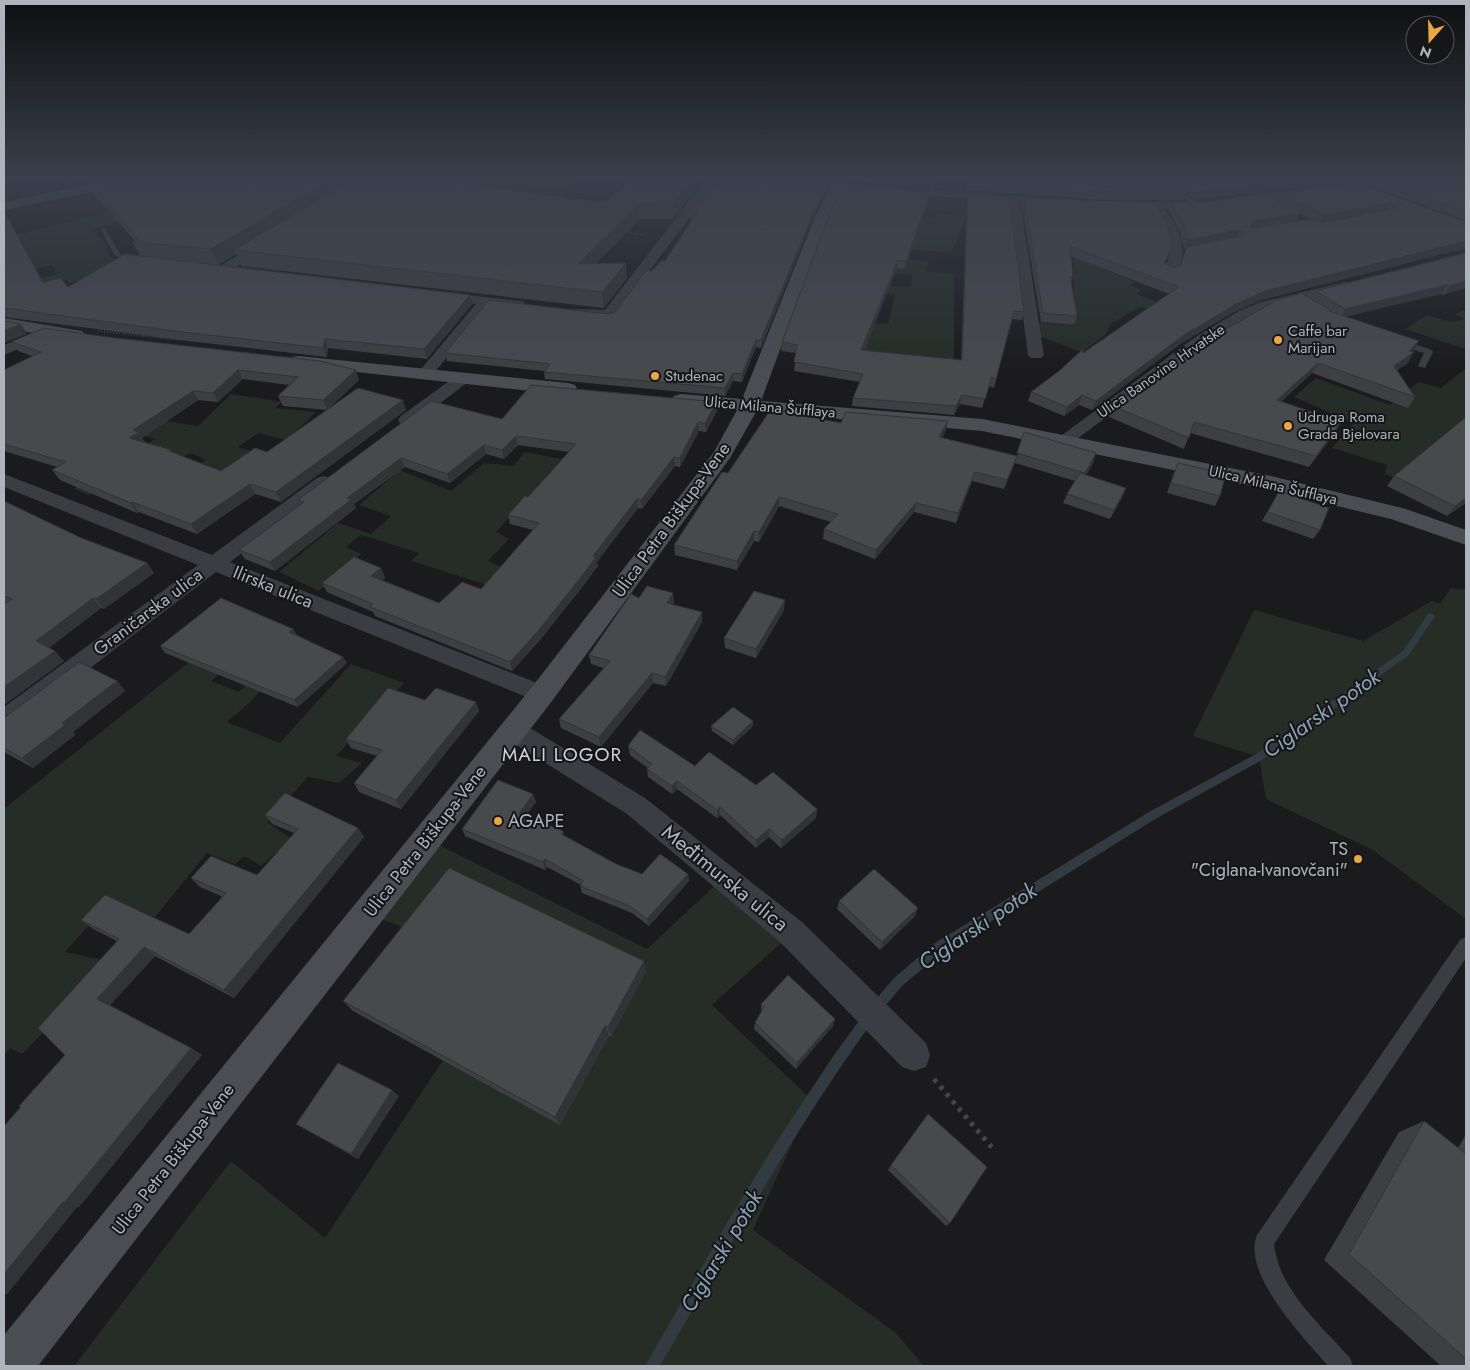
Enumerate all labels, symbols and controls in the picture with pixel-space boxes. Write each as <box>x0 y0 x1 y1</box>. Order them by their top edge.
north arrow <box>1405 15 1455 65</box>
text: N <box>1417 41 1434 64</box>
street label: Ulica Banovine Hrvatske <box>1093 318 1230 423</box>
place label: Caffe bar Marijan <box>1288 320 1348 359</box>
marker: Caffe bar Marijan <box>1272 334 1284 346</box>
place label: Studenac <box>665 365 723 387</box>
marker: Studenac <box>649 370 661 382</box>
street label: Ulica Milana Šufflaya <box>704 390 836 424</box>
place label: Udruga Roma Grada Bjelovara <box>1298 406 1400 445</box>
marker: Udruga Roma Grada Bjelovara <box>1282 420 1294 432</box>
street label: Ulica Petra Biškupa-Vene <box>606 437 736 603</box>
street label: Ulica Milana Šufflaya <box>1207 460 1339 510</box>
street label: Ilirska ulica <box>229 559 317 615</box>
street label: Graničarska ulica <box>88 562 208 662</box>
water label: Ciglarski potok <box>1256 660 1388 765</box>
district label: MALI LOGOR <box>502 741 622 768</box>
street label: Ulica Petra Biškupa-Vene <box>357 760 493 922</box>
place label: AGAPE <box>508 808 564 834</box>
marker: AGAPE <box>492 815 504 827</box>
street label: Međimurska ulica <box>655 817 795 939</box>
place label: TS "Ciglana-Ivanovčani" <box>1191 836 1348 883</box>
marker: TS "Ciglana-Ivanovčani" <box>1352 853 1364 865</box>
water label: Ciglarski potok <box>911 874 1044 978</box>
street label: Ulica Petra Biškupa-Vene <box>105 1078 241 1240</box>
water label: Ciglarski potok <box>672 1183 771 1318</box>

